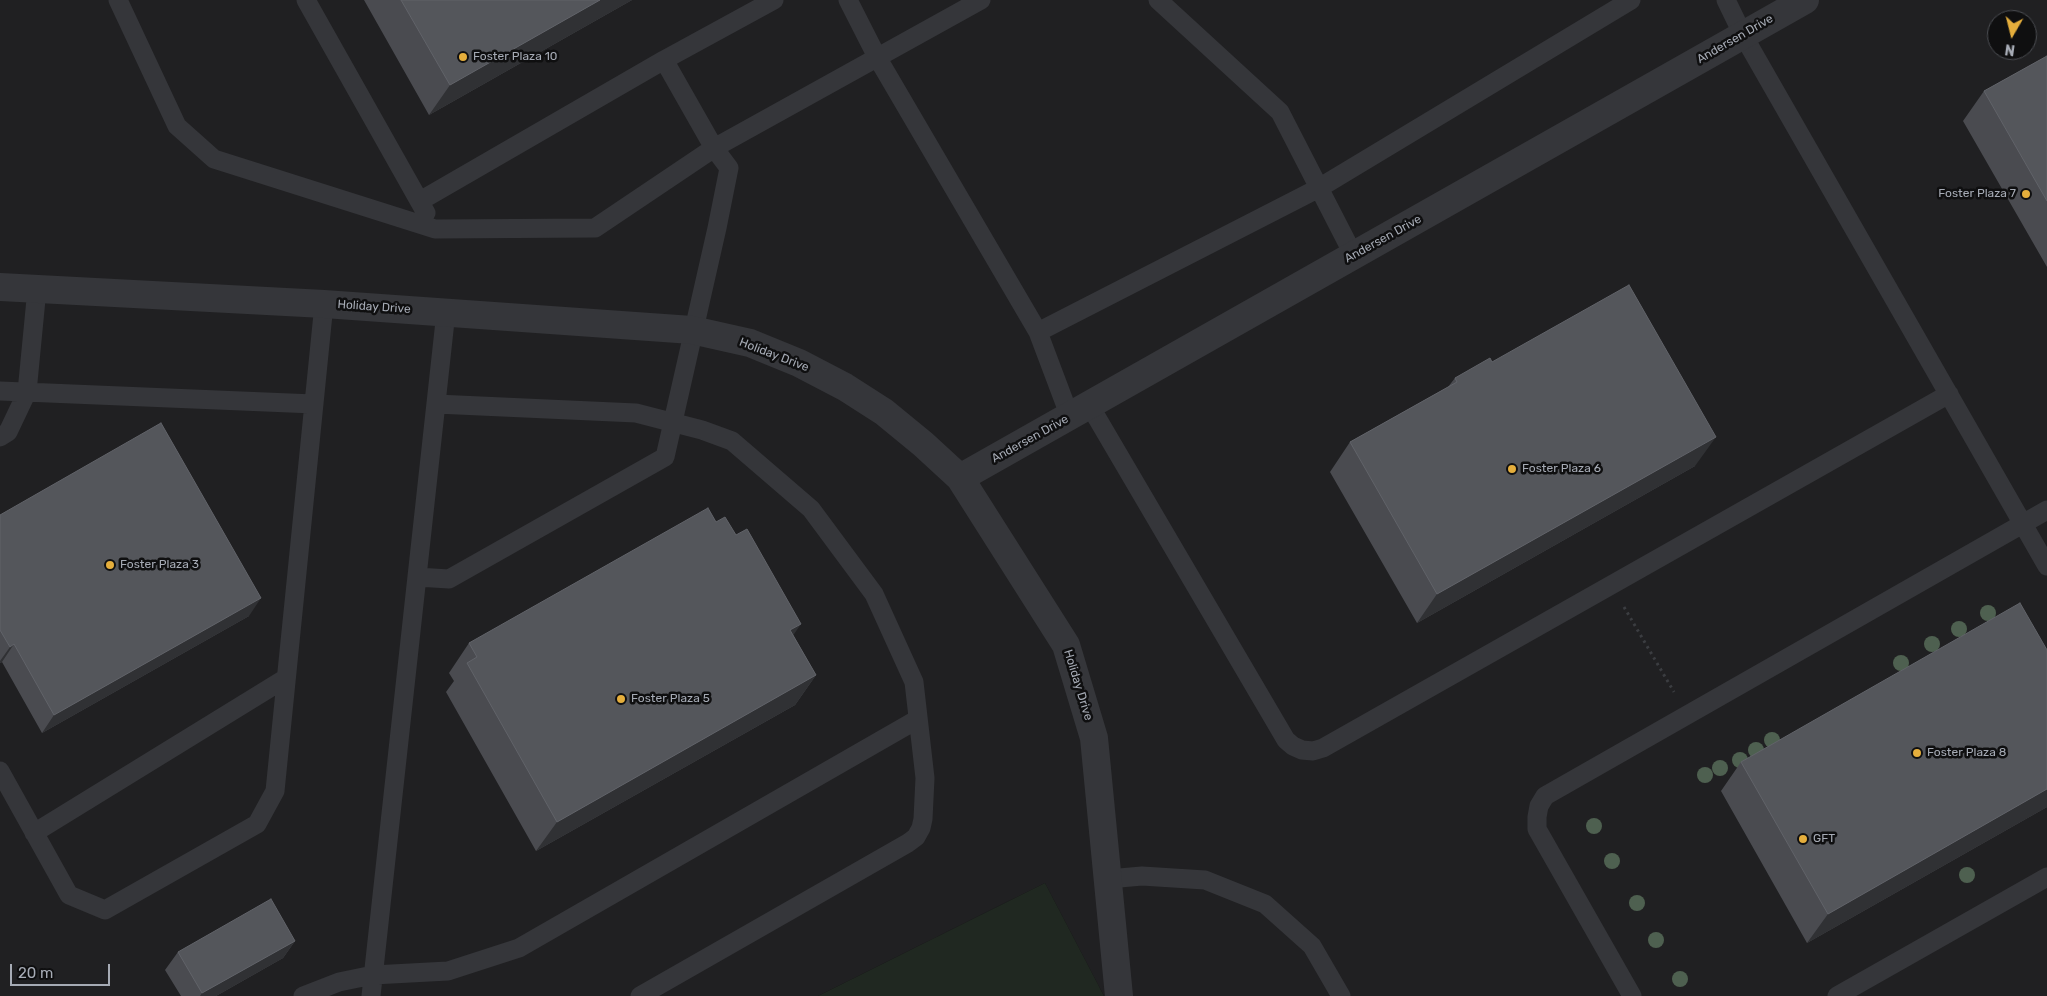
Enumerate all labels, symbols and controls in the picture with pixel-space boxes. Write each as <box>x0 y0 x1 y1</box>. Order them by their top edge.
north arrow <box>1987 10 2037 60</box>
street label: Andersen Drive <box>1694 11 1776 67</box>
text: N <box>2004 40 2016 58</box>
place label: Foster Plaza 10 <box>473 50 557 64</box>
marker: Foster Plaza 10 <box>457 51 469 63</box>
place label: Foster Plaza 7 <box>1938 187 2016 201</box>
marker: Foster Plaza 7 <box>2020 188 2032 200</box>
street label: Andersen Drive <box>1342 212 1424 266</box>
street label: Holiday Drive <box>337 297 411 317</box>
street label: Holiday Drive <box>737 335 811 375</box>
street label: Andersen Drive <box>989 412 1071 466</box>
place label: Foster Plaza 6 <box>1522 462 1601 476</box>
marker: Foster Plaza 6 <box>1506 463 1518 475</box>
place label: Foster Plaza 3 <box>120 558 199 572</box>
marker: Foster Plaza 3 <box>104 559 116 571</box>
street label: Holiday Drive <box>1060 648 1096 722</box>
place label: Foster Plaza 5 <box>631 692 710 706</box>
marker: Foster Plaza 5 <box>615 693 627 705</box>
place label: Foster Plaza 8 <box>1927 746 2006 760</box>
marker: Foster Plaza 8 <box>1911 747 1923 759</box>
place label: GFT <box>1813 832 1835 846</box>
marker: GFT <box>1797 833 1809 845</box>
scale bar <box>12 954 112 986</box>
text: 20 m <box>18 964 53 982</box>

